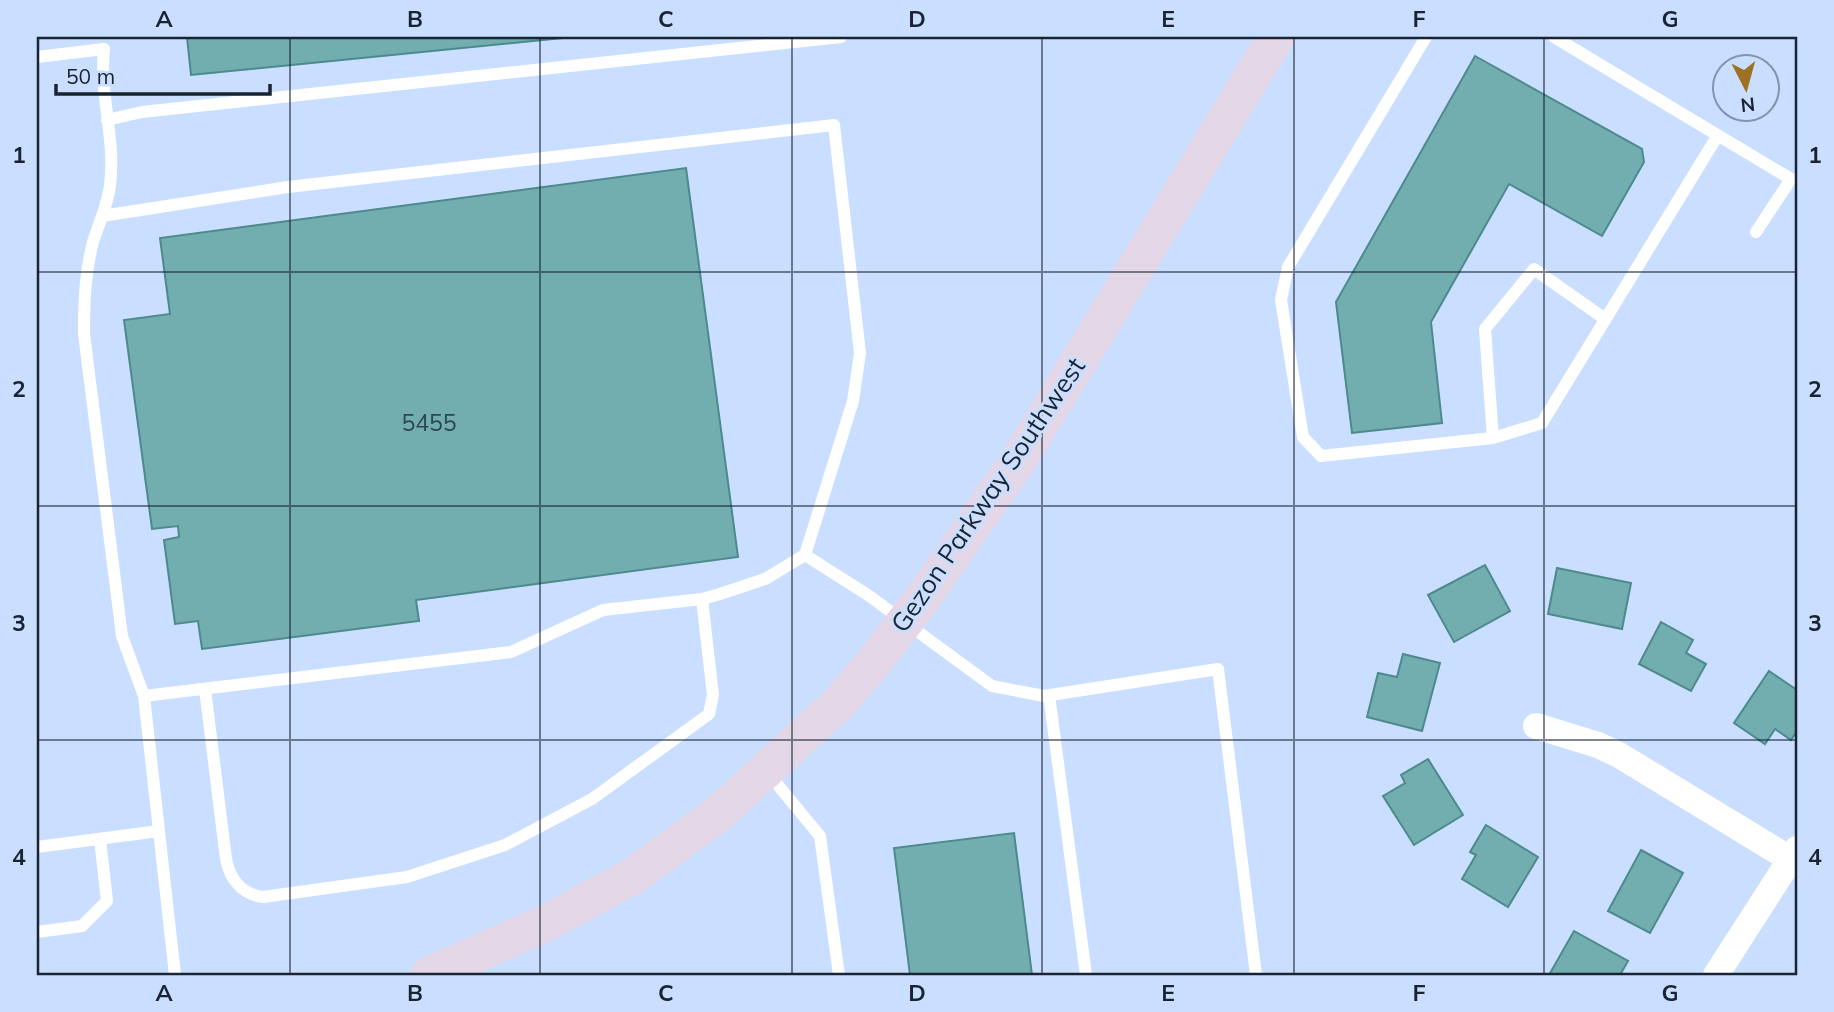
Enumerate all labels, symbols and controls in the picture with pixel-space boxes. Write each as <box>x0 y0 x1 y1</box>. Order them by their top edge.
text: A <box>155 4 173 33</box>
text: B <box>407 4 423 33</box>
text: C <box>658 4 674 33</box>
text: D <box>908 4 926 33</box>
text: E <box>1161 4 1175 33</box>
text: F <box>1412 4 1426 33</box>
text: G <box>1661 4 1679 33</box>
scale bar <box>56 52 270 96</box>
north arrow <box>1712 52 1782 122</box>
text: 50 m <box>66 63 115 89</box>
text: N <box>1739 92 1756 118</box>
text: 1 <box>12 140 26 169</box>
text: 1 <box>1808 140 1822 169</box>
street label: Gezon Parkway Southwest <box>883 351 1092 638</box>
text: 2 <box>12 374 26 403</box>
text: 2 <box>1808 374 1822 403</box>
house number: 5455 <box>401 408 457 437</box>
text: 3 <box>12 608 26 637</box>
text: 3 <box>1808 608 1822 637</box>
text: 4 <box>12 842 26 871</box>
text: 4 <box>1808 842 1822 871</box>
text: A <box>155 978 173 1007</box>
text: B <box>407 978 423 1007</box>
text: C <box>658 978 674 1007</box>
text: D <box>908 978 926 1007</box>
text: E <box>1161 978 1175 1007</box>
text: F <box>1412 978 1426 1007</box>
text: G <box>1661 978 1679 1007</box>

